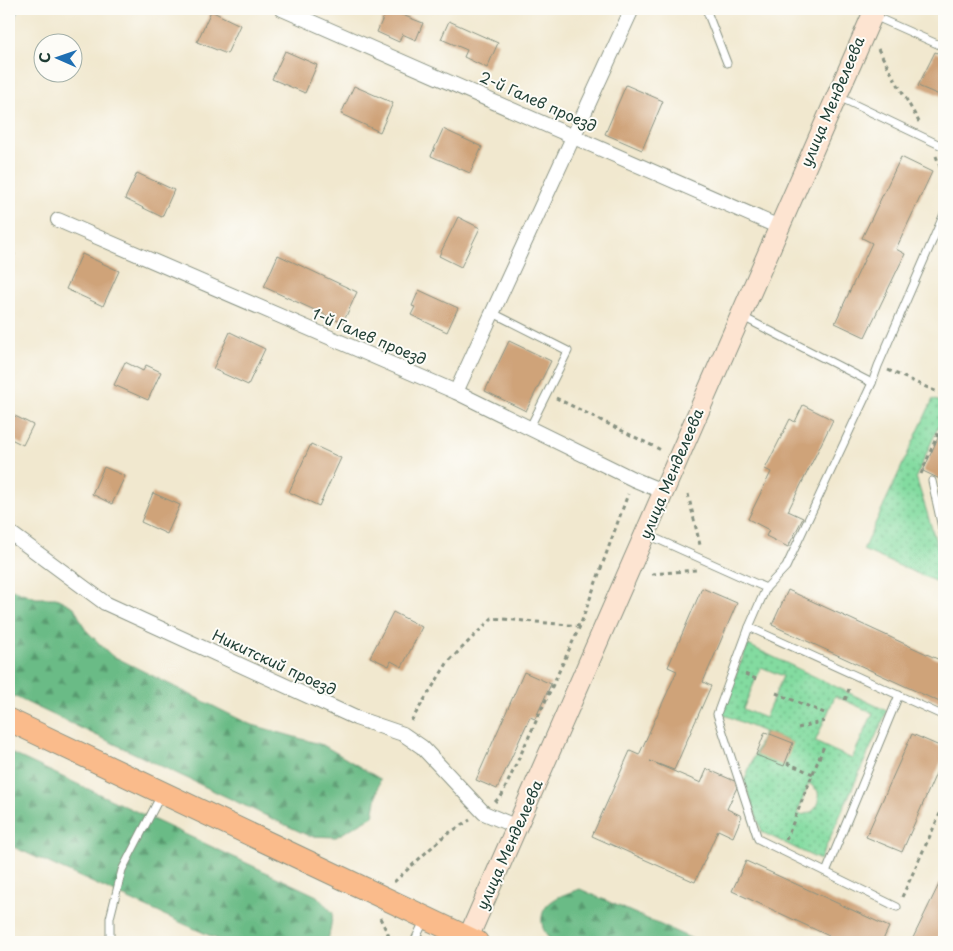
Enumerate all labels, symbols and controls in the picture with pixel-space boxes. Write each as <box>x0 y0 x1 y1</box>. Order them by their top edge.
north arrow <box>32 32 82 82</box>
street label: улица Менделеева <box>794 32 870 170</box>
text: С <box>34 52 55 63</box>
street label: 2-й Галев проезд <box>476 64 601 137</box>
street label: 1-й Галев проезд <box>309 301 430 370</box>
street label: улица Менделеева <box>633 404 709 542</box>
street label: Никитский проезд <box>209 623 340 700</box>
street label: улица Менделеева <box>470 775 548 913</box>

